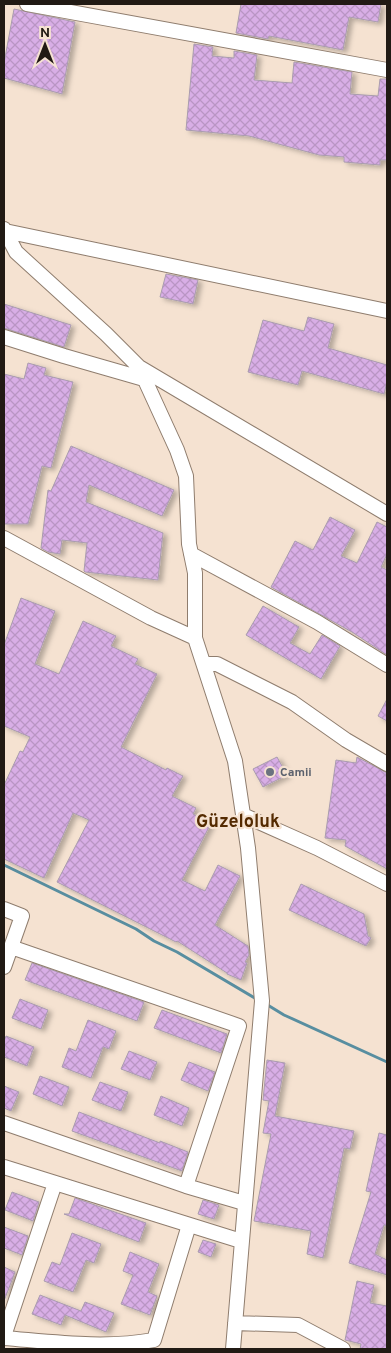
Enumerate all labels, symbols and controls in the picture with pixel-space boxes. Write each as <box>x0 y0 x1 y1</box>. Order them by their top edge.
north arrow <box>20 20 70 70</box>
text: N <box>40 25 50 42</box>
place label: Camii <box>280 765 312 781</box>
marker: Camii <box>264 766 276 778</box>
district label: Güzeloluk <box>196 811 280 834</box>

